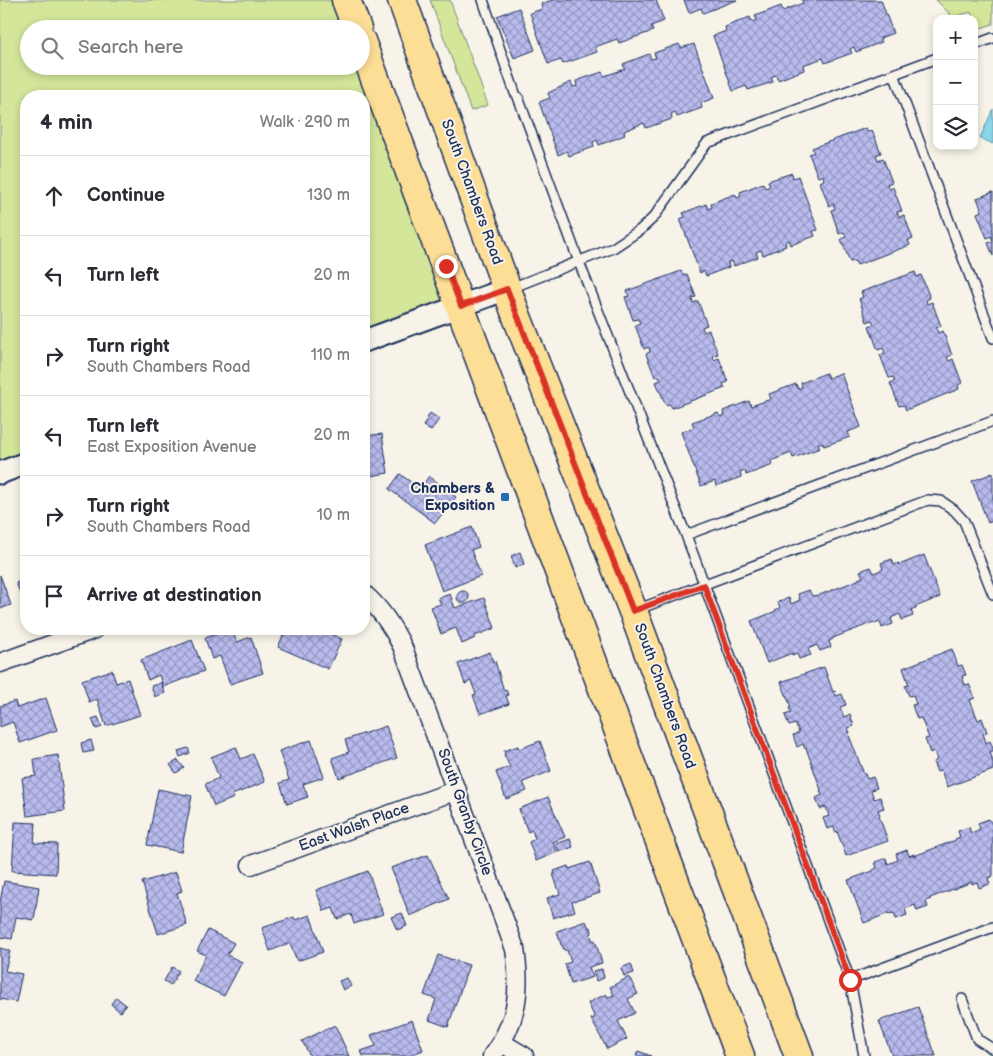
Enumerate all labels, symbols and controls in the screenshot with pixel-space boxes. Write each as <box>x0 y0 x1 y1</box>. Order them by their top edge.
map controls <box>933 15 978 150</box>
button: + <box>933 15 978 60</box>
search box <box>20 20 370 75</box>
icon: search <box>38 34 66 62</box>
text: Search here <box>78 36 183 59</box>
button: − <box>933 60 978 105</box>
button: layers <box>933 105 978 150</box>
text: 4 min <box>40 110 93 135</box>
text: Walk · 290 m <box>260 113 350 132</box>
street label: South Chambers Road <box>437 117 507 267</box>
icon: ahead <box>40 182 68 210</box>
text: Continue <box>87 184 165 207</box>
text: 130 m <box>307 186 350 205</box>
route end <box>435 255 458 278</box>
icon: left <box>40 262 68 290</box>
text: Turn left <box>87 264 159 287</box>
text: 20 m <box>314 266 350 285</box>
text: Turn right <box>87 335 170 358</box>
icon: right <box>40 342 68 370</box>
text: 110 m <box>311 346 350 365</box>
text: South Chambers Road <box>87 358 250 377</box>
text: Turn left <box>87 415 159 438</box>
icon: left <box>40 422 68 450</box>
text: 20 m <box>314 426 350 445</box>
text: East Exposition Avenue <box>87 438 257 457</box>
place label: Chambers & Exposition <box>410 479 495 515</box>
marker: Chambers & Exposition <box>499 491 511 503</box>
text: Turn right <box>87 495 170 518</box>
icon: right <box>40 502 68 530</box>
text: 10 m <box>317 506 350 525</box>
text: South Chambers Road <box>87 518 250 537</box>
icon: arrive <box>40 582 68 610</box>
text: Arrive at destination <box>87 584 262 607</box>
street label: South Chambers Road <box>630 621 700 771</box>
street label: South Granby Circle <box>433 746 497 878</box>
street label: East Walsh Place <box>296 798 412 856</box>
route start <box>839 969 862 992</box>

